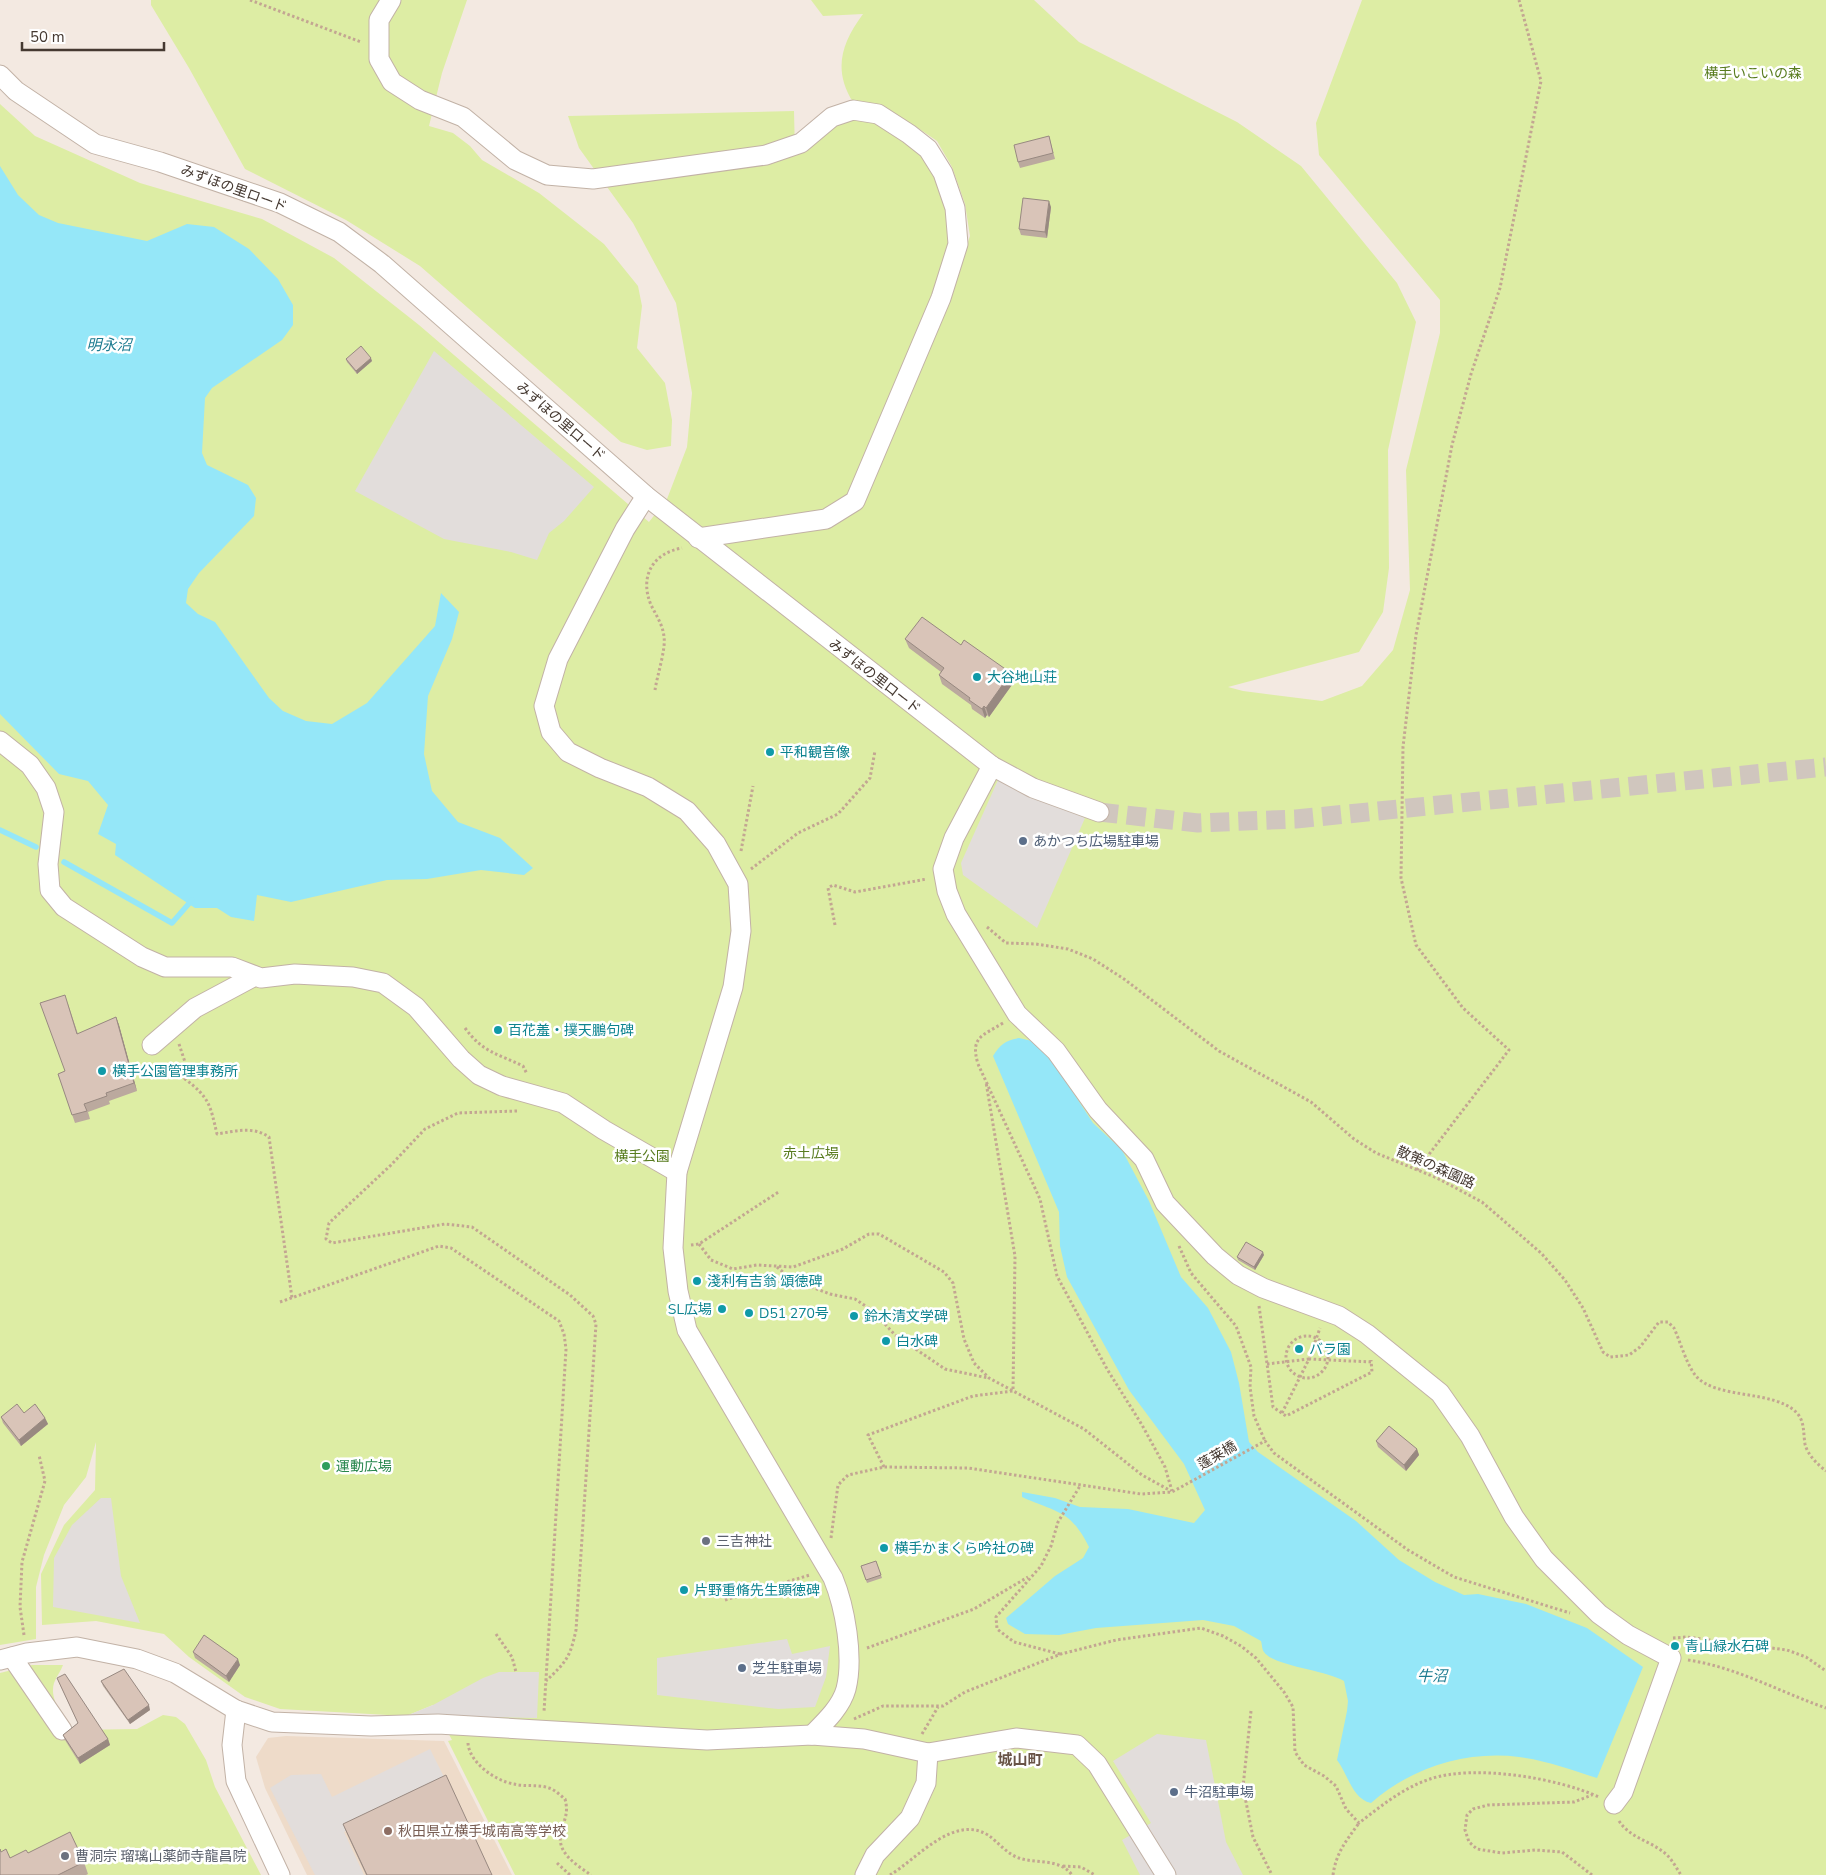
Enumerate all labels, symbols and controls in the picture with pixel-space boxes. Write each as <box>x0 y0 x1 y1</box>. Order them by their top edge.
scale bar <box>22 20 165 52</box>
text: 50 m <box>30 27 65 47</box>
park label: 横手いこいの森 <box>1704 64 1802 83</box>
street label: みずほの里ロード <box>178 160 290 217</box>
water label: 明永沼 <box>86 335 133 355</box>
street label: みずほの里ロード <box>512 377 609 465</box>
street label: みずほの里ロード <box>825 634 925 718</box>
place label: 大谷地山荘 <box>987 668 1057 687</box>
marker: 大谷地山荘 <box>971 671 983 683</box>
place label: 平和観音像 <box>780 743 850 762</box>
marker: 平和観音像 <box>764 746 776 758</box>
place label: あかつち広場駐車場 <box>1033 832 1159 851</box>
marker: あかつち広場駐車場 <box>1017 835 1029 847</box>
place label: 百花羞・撲天鵬句碑 <box>508 1021 634 1040</box>
marker: 百花羞・撲天鵬句碑 <box>492 1024 504 1036</box>
place label: 横手公園管理事務所 <box>112 1062 238 1081</box>
marker: 横手公園管理事務所 <box>96 1065 108 1077</box>
street label: 散策の森園路 <box>1394 1142 1478 1193</box>
park label: 赤土広場 <box>783 1144 839 1163</box>
park label: 横手公園 <box>614 1147 670 1166</box>
place label: 淺利有吉翁 頌徳碑 <box>707 1272 823 1291</box>
marker: 淺利有吉翁 頌徳碑 <box>691 1275 703 1287</box>
place label: SL広場 <box>668 1300 712 1319</box>
marker: SL広場 <box>716 1303 728 1315</box>
place label: D51 270号 <box>759 1304 829 1323</box>
marker: D51 270号 <box>743 1307 755 1319</box>
place label: 鈴木清文学碑 <box>864 1307 948 1326</box>
marker: 鈴木清文学碑 <box>848 1310 860 1322</box>
place label: 白水碑 <box>896 1332 938 1351</box>
marker: 白水碑 <box>880 1335 892 1347</box>
place label: バラ園 <box>1309 1340 1351 1359</box>
marker: バラ園 <box>1293 1343 1305 1355</box>
street label: 蓬莱橋 <box>1194 1437 1240 1474</box>
place label: 運動広場 <box>336 1457 392 1476</box>
marker: 運動広場 <box>320 1460 332 1472</box>
place label: 三吉神社 <box>716 1532 772 1551</box>
marker: 三吉神社 <box>700 1535 712 1547</box>
place label: 横手かまくら吟社の碑 <box>894 1539 1034 1558</box>
marker: 横手かまくら吟社の碑 <box>878 1542 890 1554</box>
place label: 片野重脩先生顕徳碑 <box>694 1581 820 1600</box>
marker: 片野重脩先生顕徳碑 <box>678 1584 690 1596</box>
place label: 青山緑水石碑 <box>1685 1637 1769 1656</box>
marker: 青山緑水石碑 <box>1669 1640 1681 1652</box>
place label: 芝生駐車場 <box>752 1659 822 1678</box>
marker: 芝生駐車場 <box>736 1662 748 1674</box>
water label: 牛沼 <box>1417 1666 1449 1686</box>
district label: 城山町 <box>997 1750 1043 1770</box>
place label: 牛沼駐車場 <box>1184 1783 1254 1802</box>
marker: 牛沼駐車場 <box>1168 1786 1180 1798</box>
place label: 秋田県立横手城南高等学校 <box>398 1822 566 1841</box>
marker: 秋田県立横手城南高等学校 <box>382 1825 394 1837</box>
place label: 曹洞宗 瑠璃山薬師寺龍昌院 <box>75 1847 247 1866</box>
marker: 曹洞宗 瑠璃山薬師寺龍昌院 <box>59 1850 71 1862</box>

